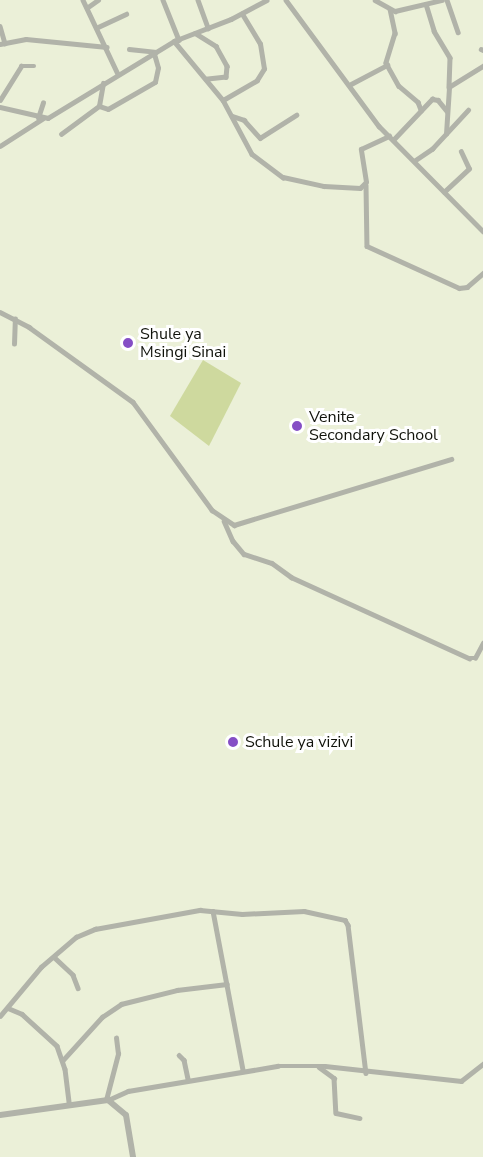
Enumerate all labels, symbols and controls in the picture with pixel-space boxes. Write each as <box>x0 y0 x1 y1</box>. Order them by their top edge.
place label: Shule ya Msingi Sinai <box>140 324 226 362</box>
marker: Shule ya Msingi Sinai <box>121 336 135 350</box>
place label: Venite Secondary School <box>309 407 438 445</box>
marker: Venite Secondary School <box>290 419 304 433</box>
place label: Schule ya vizivi <box>245 732 353 752</box>
marker: Schule ya vizivi <box>226 735 240 749</box>

